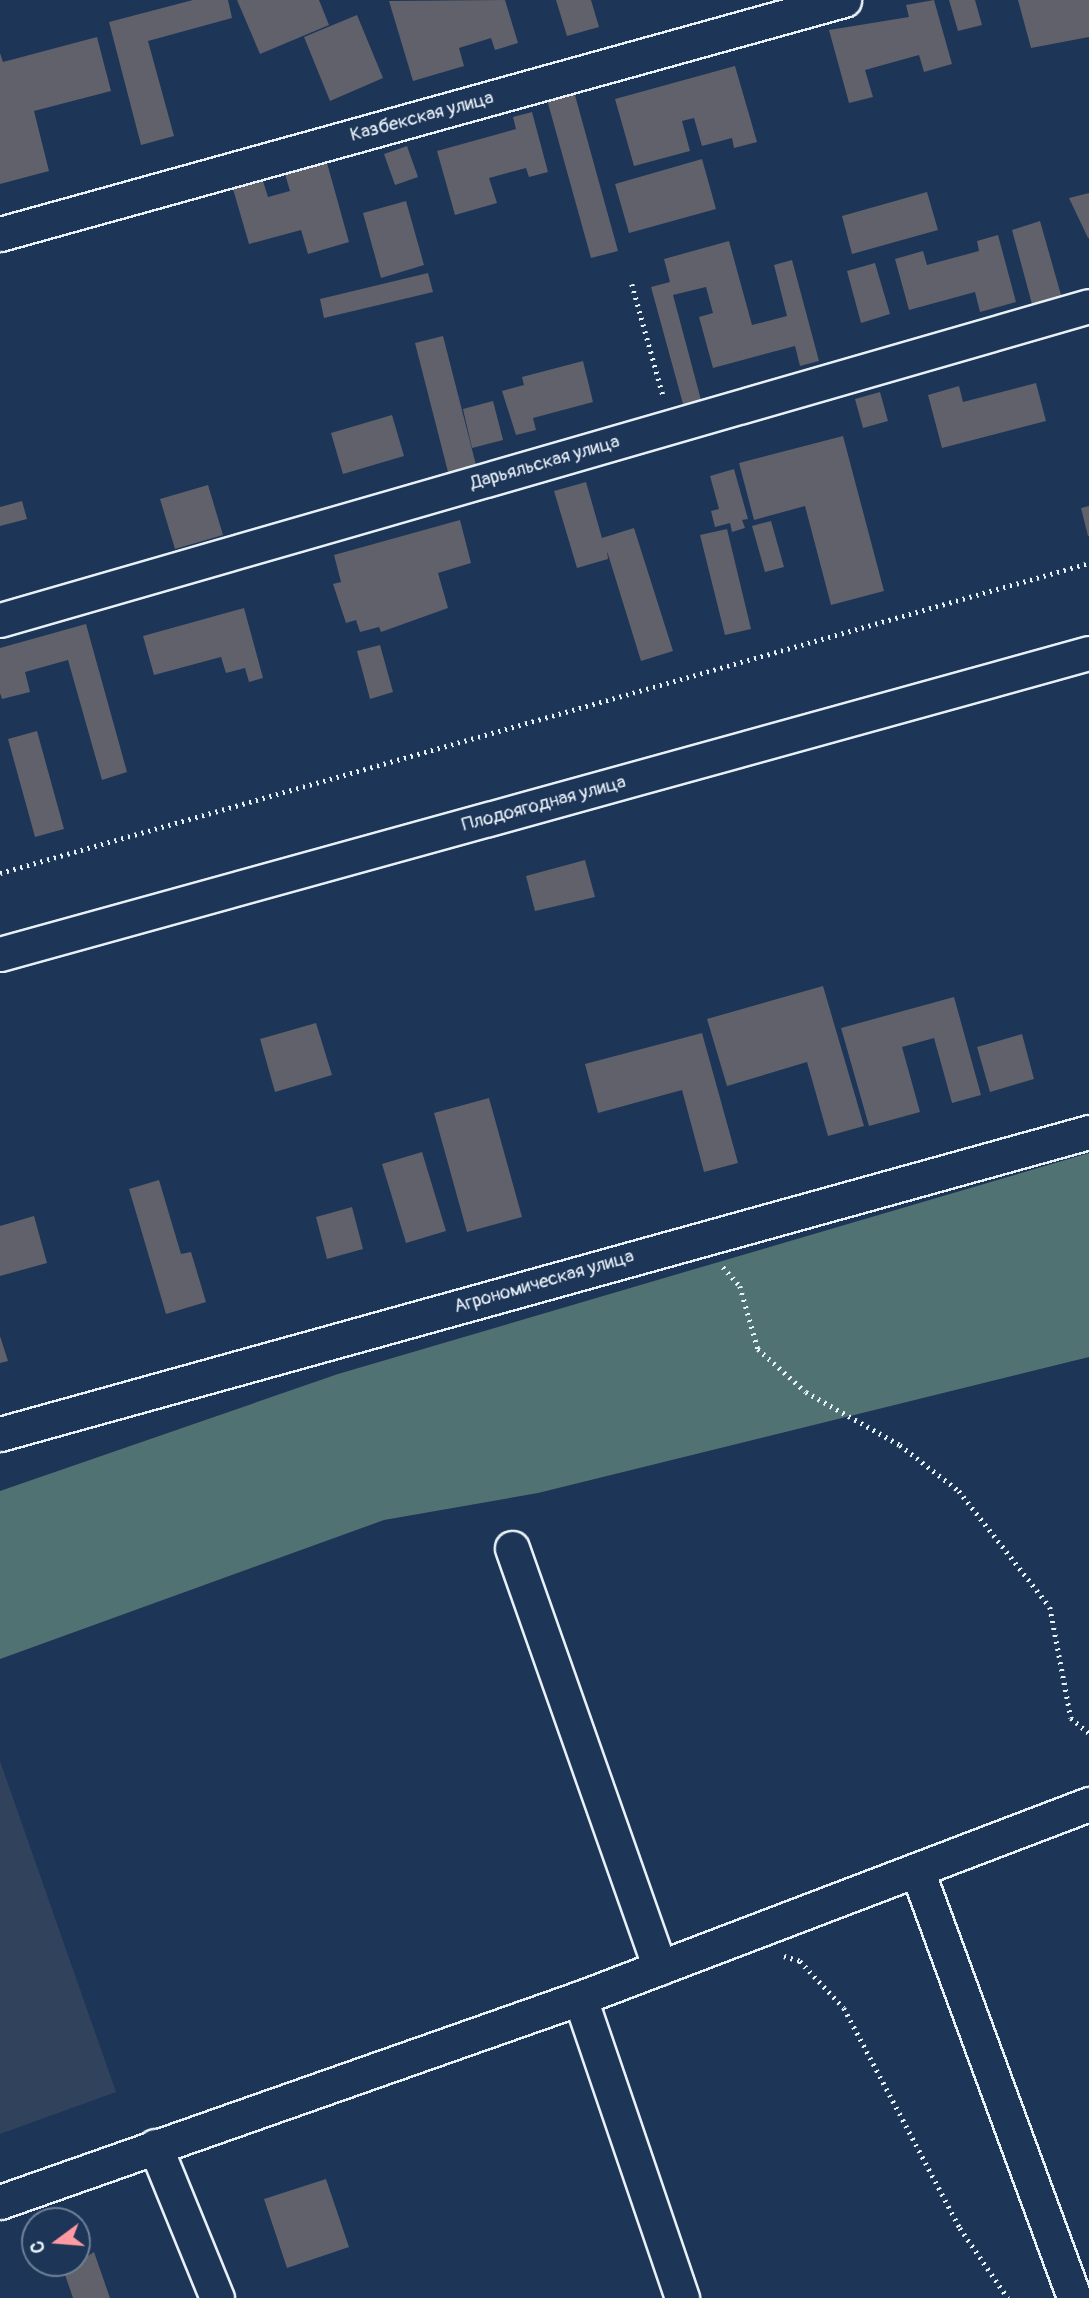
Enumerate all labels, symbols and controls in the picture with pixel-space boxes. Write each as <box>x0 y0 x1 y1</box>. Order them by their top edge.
street label: Казбекская улица <box>348 87 496 147</box>
street label: Дарьяльская улица <box>468 431 622 495</box>
street label: Плодоягодная улица <box>459 771 629 837</box>
street label: Агрономическая улица <box>451 1245 637 1319</box>
north arrow <box>21 2207 91 2277</box>
text: С <box>25 2238 51 2256</box>

